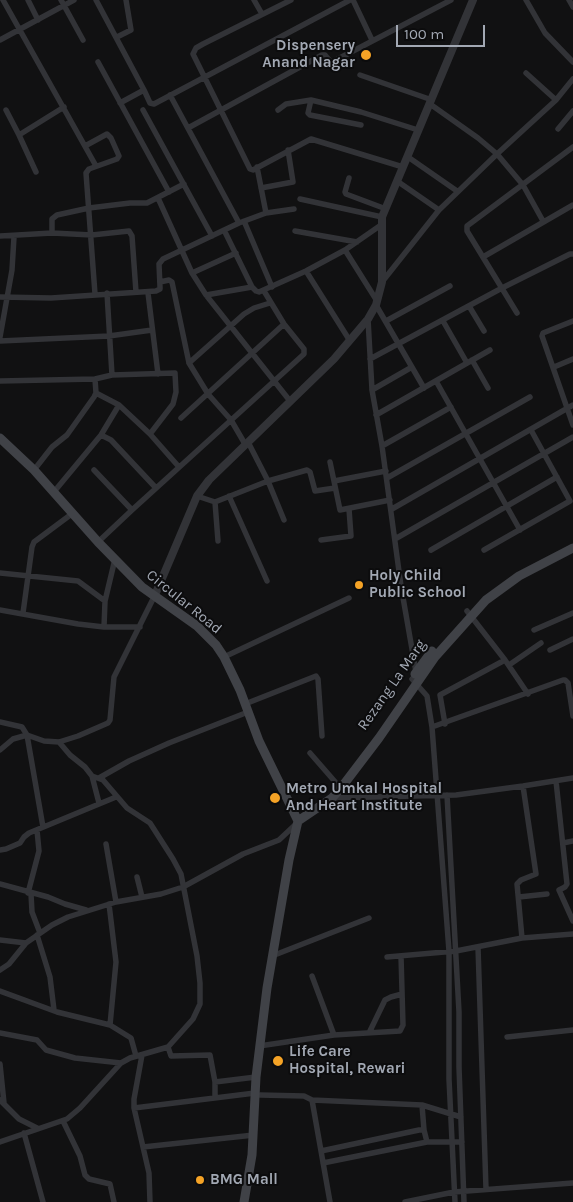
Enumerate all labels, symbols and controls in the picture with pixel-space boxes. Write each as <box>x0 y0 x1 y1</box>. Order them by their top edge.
scale bar <box>398 15 487 47</box>
text: 100 m <box>404 25 444 43</box>
place label: Dispensery Anand Nagar <box>262 37 355 72</box>
marker: Dispensery Anand Nagar <box>359 48 373 62</box>
street label: Circular Road <box>143 566 225 638</box>
place label: Holy Child Public School <box>369 567 466 602</box>
marker: Holy Child Public School <box>353 579 365 591</box>
street label: Rezang La Marg <box>354 636 430 734</box>
place label: Metro Umkal Hospital And Heart Institute <box>286 780 442 815</box>
marker: Metro Umkal Hospital And Heart Institute <box>268 791 282 805</box>
place label: Life Care Hospital, Rewari <box>289 1043 405 1078</box>
marker: Life Care Hospital, Rewari <box>271 1054 285 1068</box>
place label: BMG Mall <box>210 1171 278 1189</box>
marker: BMG Mall <box>194 1174 206 1186</box>

